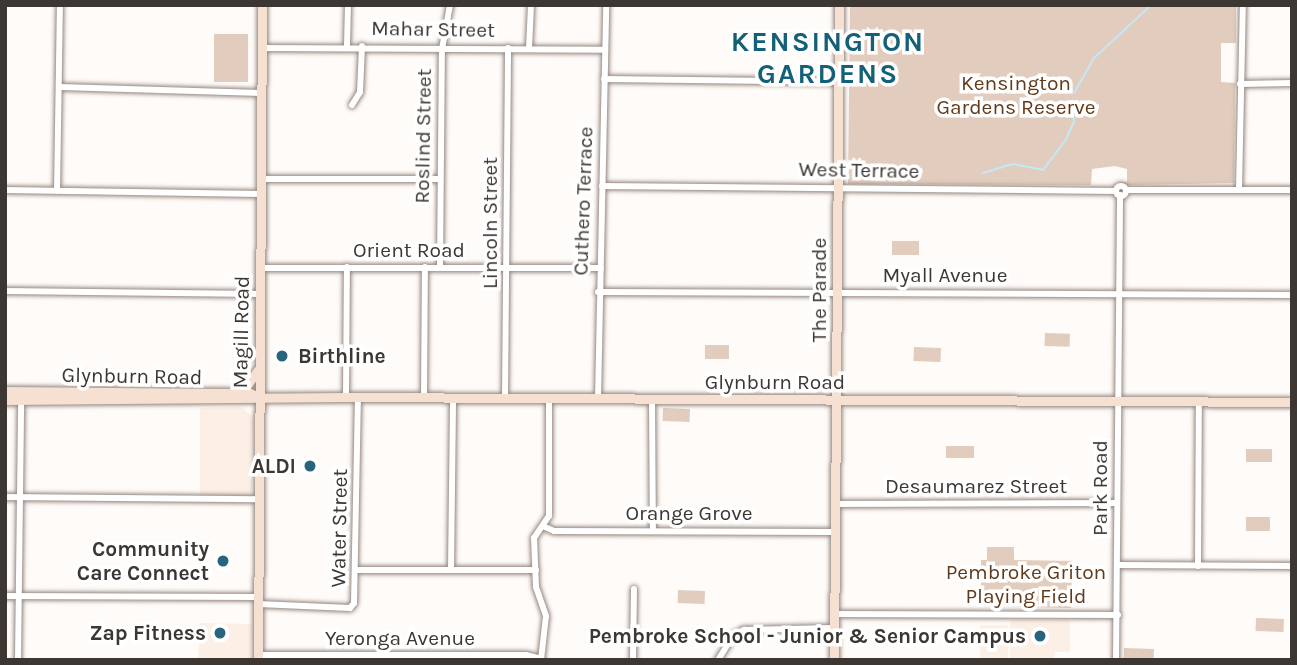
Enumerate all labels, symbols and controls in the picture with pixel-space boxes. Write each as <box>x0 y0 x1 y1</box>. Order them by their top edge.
street label: Mahar Street <box>371 15 495 43</box>
district label: KENSINGTON GARDENS <box>732 25 924 91</box>
street label: Roslind Street <box>409 68 437 204</box>
park label: Kensington Gardens Reserve <box>937 70 1095 120</box>
street label: Cuthero Terrace <box>568 126 598 276</box>
street label: West Terrace <box>798 156 920 184</box>
street label: Lincoln Street <box>477 157 503 289</box>
street label: Orient Road <box>353 237 465 263</box>
street label: The Parade <box>806 238 832 342</box>
street label: Myall Avenue <box>883 262 1007 288</box>
street label: Magill Road <box>227 276 255 388</box>
place label: Birthline <box>298 343 386 369</box>
marker: Birthline <box>272 346 292 366</box>
street label: Glynburn Road <box>61 362 203 390</box>
street label: Glynburn Road <box>705 369 845 395</box>
street label: Park Road <box>1087 440 1113 536</box>
place label: ALDI <box>252 453 296 479</box>
marker: ALDI <box>302 458 318 474</box>
street label: Water Street <box>325 469 353 587</box>
street label: Desaumarez Street <box>885 473 1067 499</box>
street label: Orange Grove <box>626 500 752 526</box>
place label: Community Care Connect <box>77 536 209 586</box>
marker: Community Care Connect <box>215 553 231 569</box>
park label: Pembroke Griton Playing Field <box>946 559 1106 609</box>
place label: Zap Fitness <box>89 620 206 646</box>
place label: Pembroke School - Junior & Senior Campus <box>589 623 1026 649</box>
marker: Zap Fitness <box>212 625 228 641</box>
street label: Yeronga Avenue <box>325 625 475 651</box>
marker: Pembroke School - Junior & Senior Campus <box>1032 628 1048 644</box>

